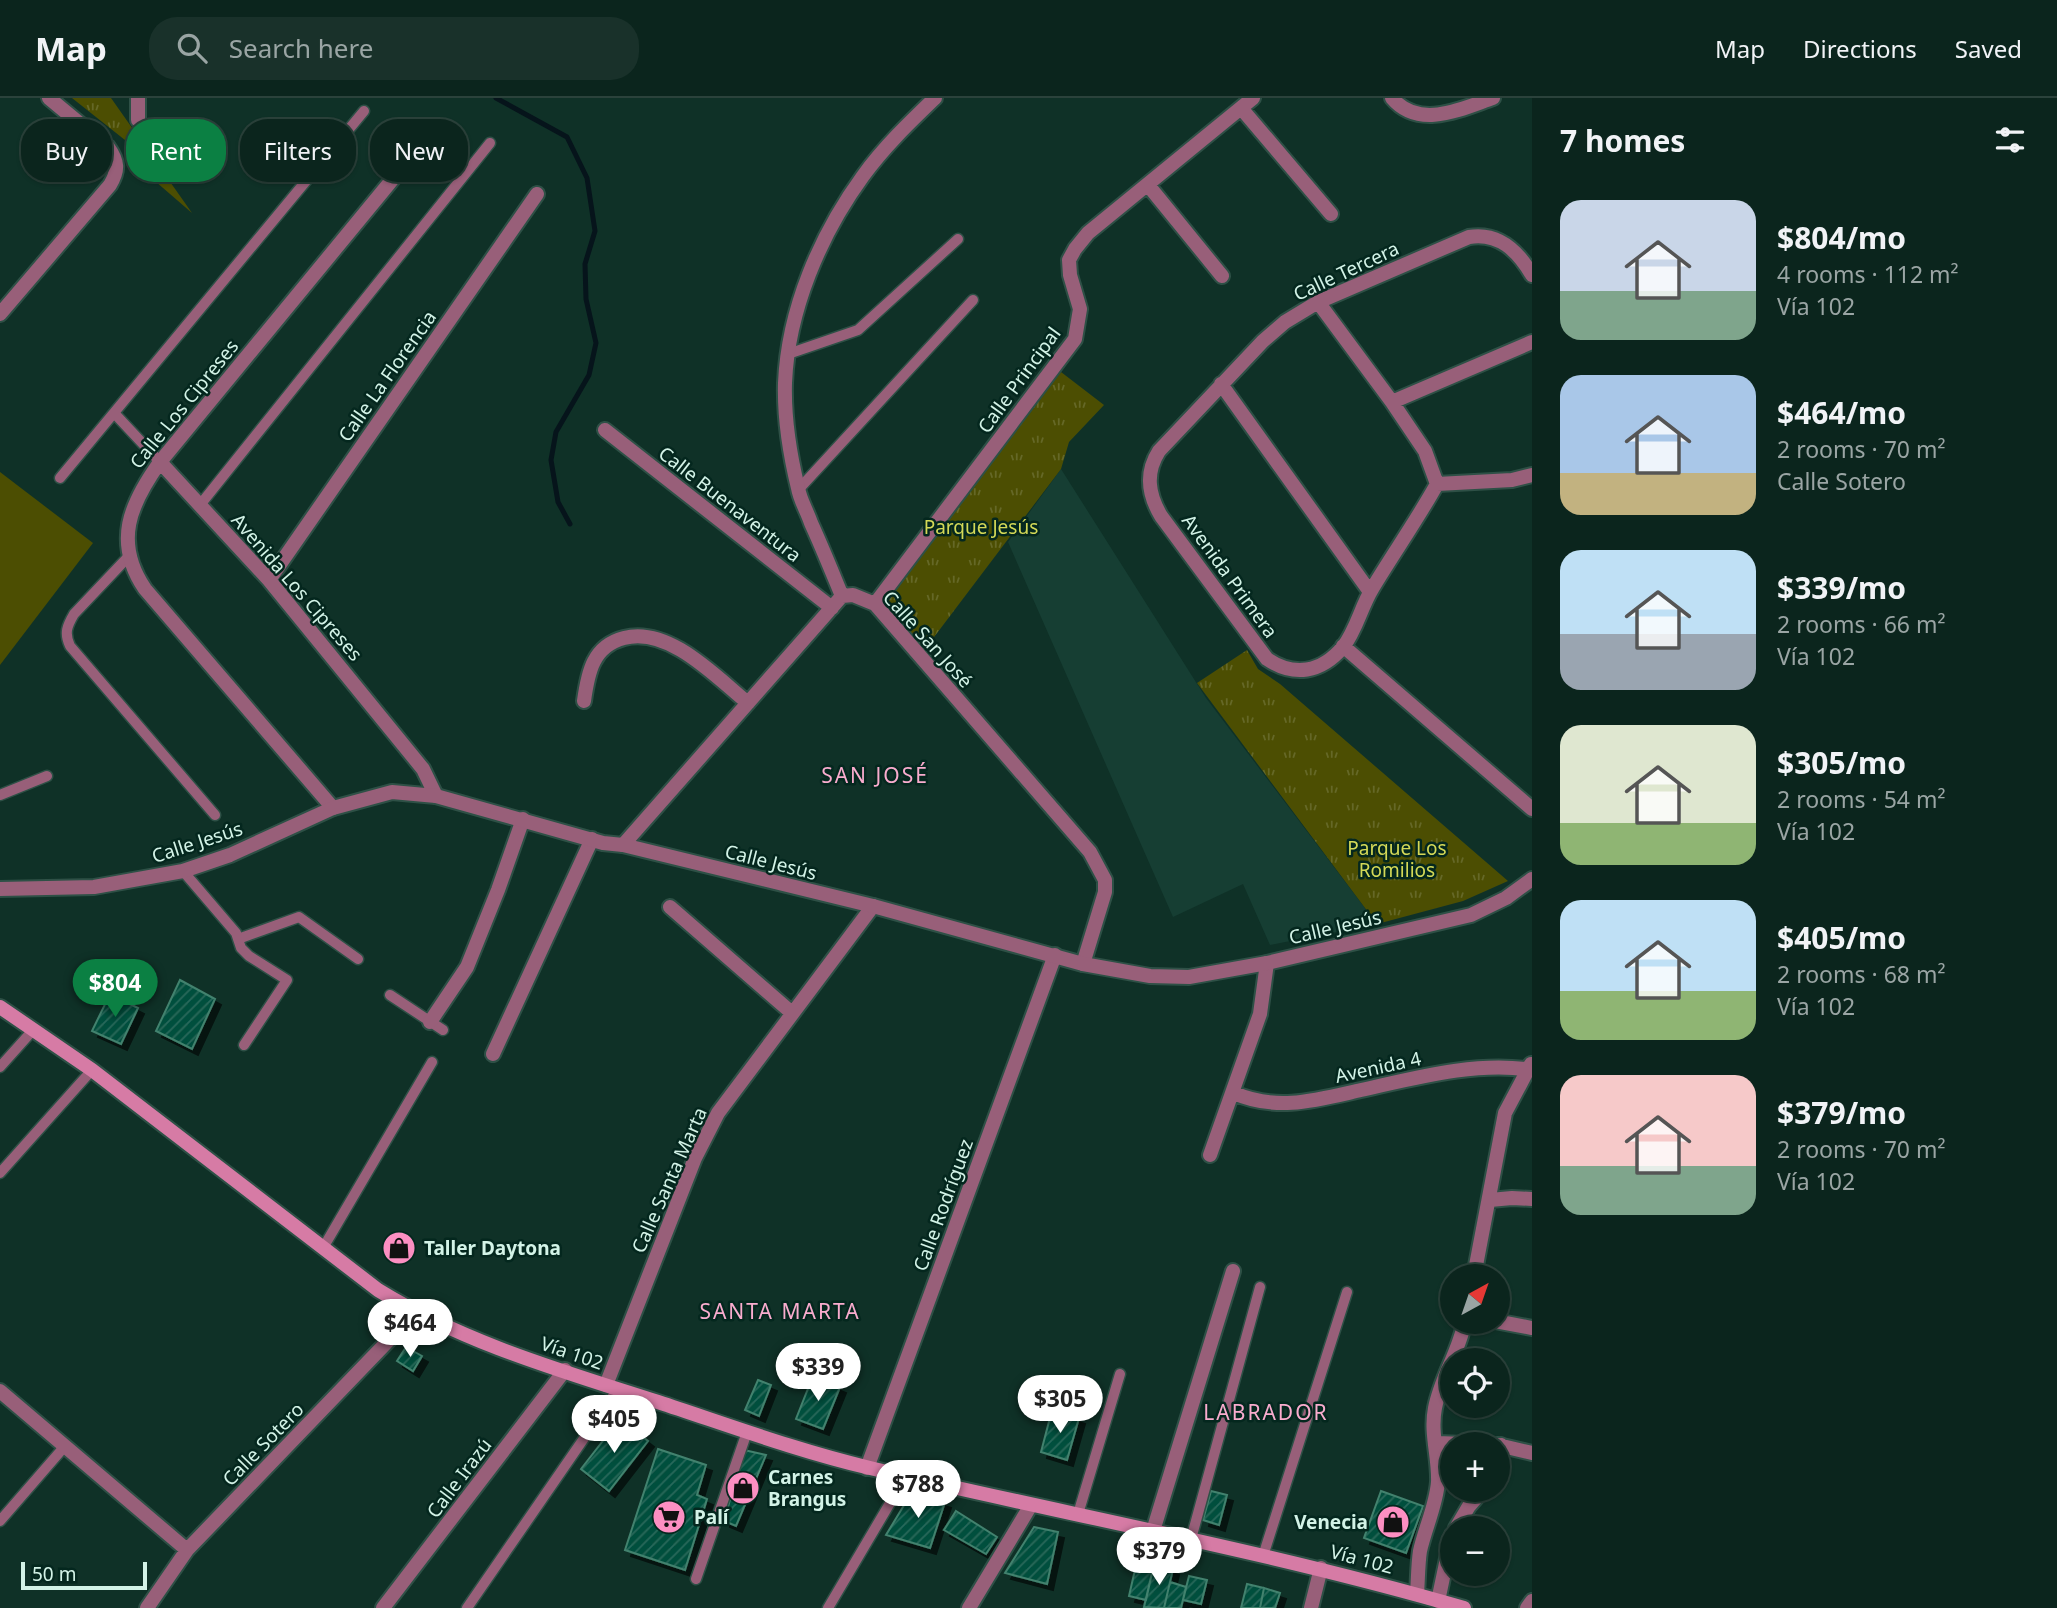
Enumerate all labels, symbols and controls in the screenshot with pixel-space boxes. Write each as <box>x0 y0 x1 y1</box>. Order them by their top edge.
search box <box>149 17 639 80</box>
text: Map <box>35 26 107 71</box>
icon: search <box>173 29 211 67</box>
text: Search here <box>229 30 373 66</box>
text: Map <box>1715 32 1765 65</box>
text: Directions <box>1803 32 1917 65</box>
text: Saved <box>1955 32 2022 65</box>
chip: Buy <box>21 119 112 182</box>
chip: Rent <box>126 119 226 182</box>
chip: Filters <box>240 119 356 182</box>
chip: New <box>370 119 468 182</box>
text: 7 homes <box>1560 120 1685 161</box>
icon: filters <box>1991 121 2029 159</box>
text: $804/mo <box>1777 217 1906 258</box>
icon: home <box>1616 228 1700 312</box>
street label: Calle Tercera <box>1289 235 1403 307</box>
text: 4 rooms · 112 m² <box>1777 258 1959 290</box>
text: Vía 102 <box>1777 290 1855 322</box>
street label: Calle La Florencia <box>332 305 442 447</box>
street label: Calle Principal <box>972 322 1066 438</box>
street label: Calle Los Cipreses <box>124 334 244 474</box>
text: $464/mo <box>1777 392 1906 433</box>
icon: home <box>1616 403 1700 487</box>
text: 2 rooms · 70 m² <box>1777 433 1946 465</box>
street label: Calle Buenaventura <box>653 440 807 568</box>
text: Calle Sotero <box>1777 465 1906 497</box>
street label: Avenida Los Cipreses <box>226 508 368 666</box>
street label: Avenida Primera <box>1176 509 1284 643</box>
park label: Parque Jesús <box>924 514 1038 540</box>
text: $339/mo <box>1777 567 1906 608</box>
icon: home <box>1616 578 1700 662</box>
street label: Calle San José <box>877 585 979 693</box>
text: 2 rooms · 66 m² <box>1777 608 1946 640</box>
text: Vía 102 <box>1777 640 1855 672</box>
text: $305/mo <box>1777 742 1906 783</box>
icon: home <box>1616 753 1700 837</box>
district label: SAN JOSÉ <box>821 761 929 789</box>
text: 2 rooms · 54 m² <box>1777 783 1946 815</box>
street label: Calle Jesús <box>148 815 246 869</box>
text: Vía 102 <box>1777 815 1855 847</box>
park label: Parque Los Romilios <box>1347 835 1447 883</box>
street label: Calle Jesús <box>722 838 820 886</box>
street label: Calle Jesús <box>1286 904 1384 950</box>
text: $405/mo <box>1777 917 1906 958</box>
icon: home <box>1616 928 1700 1012</box>
text: 2 rooms · 68 m² <box>1777 958 1946 990</box>
pin: $804 <box>74 960 156 1019</box>
text: $804 <box>89 966 141 998</box>
text: Vía 102 <box>1777 990 1855 1022</box>
street label: Avenida 4 <box>1333 1045 1424 1089</box>
text: $379/mo <box>1777 1092 1906 1133</box>
street label: Calle Santa Marta <box>625 1103 713 1257</box>
icon: home <box>1616 1103 1700 1187</box>
text: 2 rooms · 70 m² <box>1777 1133 1946 1165</box>
street label: Calle Rodríguez <box>907 1135 979 1275</box>
text: Vía 102 <box>1777 1165 1855 1197</box>
shop icon: Taller Daytona <box>380 1229 418 1267</box>
place label: Taller Daytona <box>424 1235 561 1261</box>
north arrow <box>1440 1264 1510 1334</box>
map controls <box>1440 1264 1510 1586</box>
district label: SANTA MARTA <box>699 1297 861 1325</box>
pin: $464 <box>369 1300 451 1359</box>
text: $464 <box>384 1306 436 1338</box>
street label: Vía 102 <box>537 1330 607 1376</box>
pin: $339 <box>777 1344 859 1403</box>
button: locate <box>1440 1348 1510 1418</box>
text: $339 <box>792 1350 844 1382</box>
pin: $305 <box>1019 1376 1101 1435</box>
text: $305 <box>1034 1382 1086 1414</box>
pin: $405 <box>573 1396 655 1455</box>
street label: Calle Sotero <box>217 1397 309 1491</box>
district label: LABRADOR <box>1203 1398 1329 1426</box>
text: $405 <box>588 1402 640 1434</box>
button: + <box>1440 1432 1510 1502</box>
street label: Calle Irazú <box>421 1433 497 1523</box>
pin: $788 <box>877 1460 959 1520</box>
place label: Carnes Brangus <box>768 1464 846 1512</box>
text: $788 <box>892 1467 944 1499</box>
shop icon: Carnes Brangus <box>724 1469 762 1507</box>
supermarket icon: Palí <box>650 1498 688 1536</box>
shop icon: Venecia <box>1374 1503 1412 1541</box>
place label: Palí <box>694 1504 730 1530</box>
place label: Venecia <box>1294 1509 1368 1535</box>
button: − <box>1440 1516 1510 1586</box>
pin: $379 <box>1118 1528 1200 1587</box>
text: $379 <box>1133 1534 1185 1566</box>
street label: Vía 102 <box>1327 1538 1397 1580</box>
scale bar <box>21 1559 147 1591</box>
text: 50 m <box>32 1561 76 1587</box>

